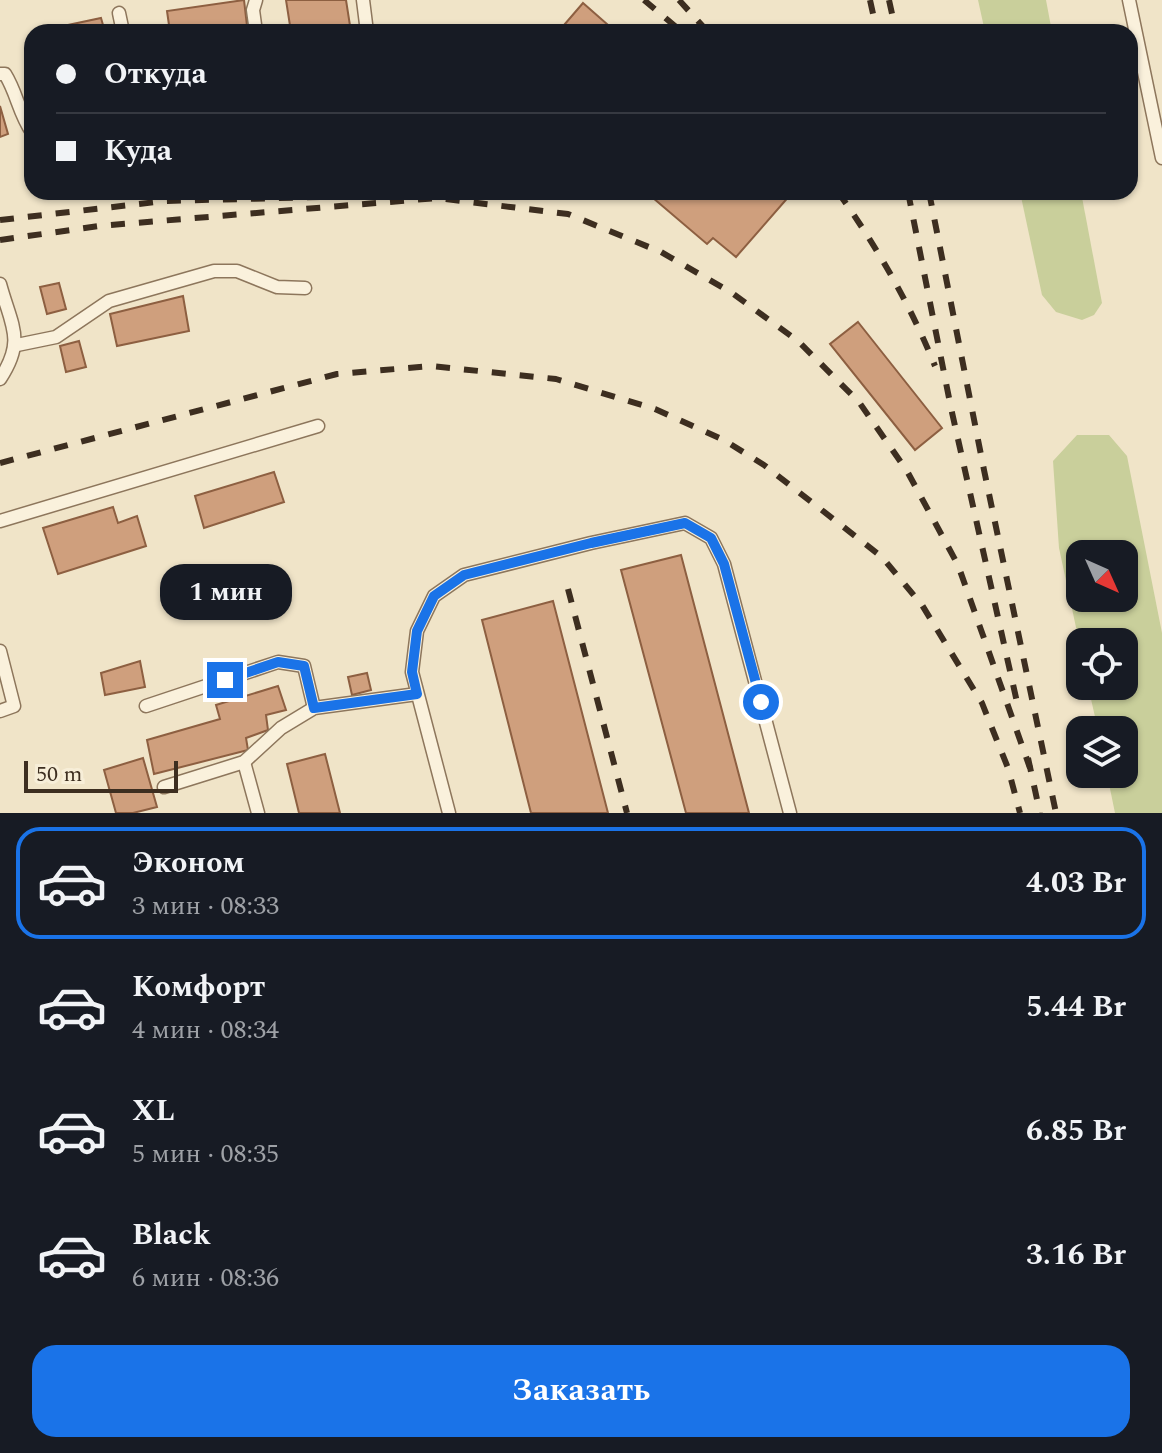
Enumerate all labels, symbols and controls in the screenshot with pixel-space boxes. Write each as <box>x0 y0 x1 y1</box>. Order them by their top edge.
text: Откуда <box>104 51 207 97</box>
text: Куда <box>104 128 172 174</box>
north arrow <box>1066 540 1138 612</box>
map controls <box>1066 540 1138 788</box>
callout: 1 мин <box>159 564 291 620</box>
text: 1 мин <box>189 572 263 612</box>
button: locate <box>1066 628 1138 700</box>
route end <box>207 662 243 698</box>
route start <box>743 684 779 720</box>
button: layers <box>1066 716 1138 788</box>
scale bar <box>24 757 178 793</box>
text: 50 m <box>36 758 82 791</box>
text: Эконом <box>132 840 245 886</box>
icon: car <box>36 847 108 919</box>
text: 4.03 Br <box>1026 860 1126 906</box>
text: 3 мин · 08:33 <box>132 886 279 926</box>
text: Комфорт <box>132 964 265 1010</box>
icon: car <box>36 971 108 1043</box>
text: 5.44 Br <box>1026 984 1126 1030</box>
text: 4 мин · 08:34 <box>132 1010 279 1050</box>
text: XL <box>132 1088 175 1134</box>
icon: car <box>36 1095 108 1167</box>
text: 6.85 Br <box>1026 1108 1126 1154</box>
text: 5 мин · 08:35 <box>132 1134 279 1174</box>
text: Black <box>132 1212 211 1258</box>
icon: car <box>36 1219 108 1291</box>
text: 3.16 Br <box>1026 1232 1126 1278</box>
text: 6 мин · 08:36 <box>132 1258 279 1298</box>
button: Заказать <box>32 1345 1130 1437</box>

